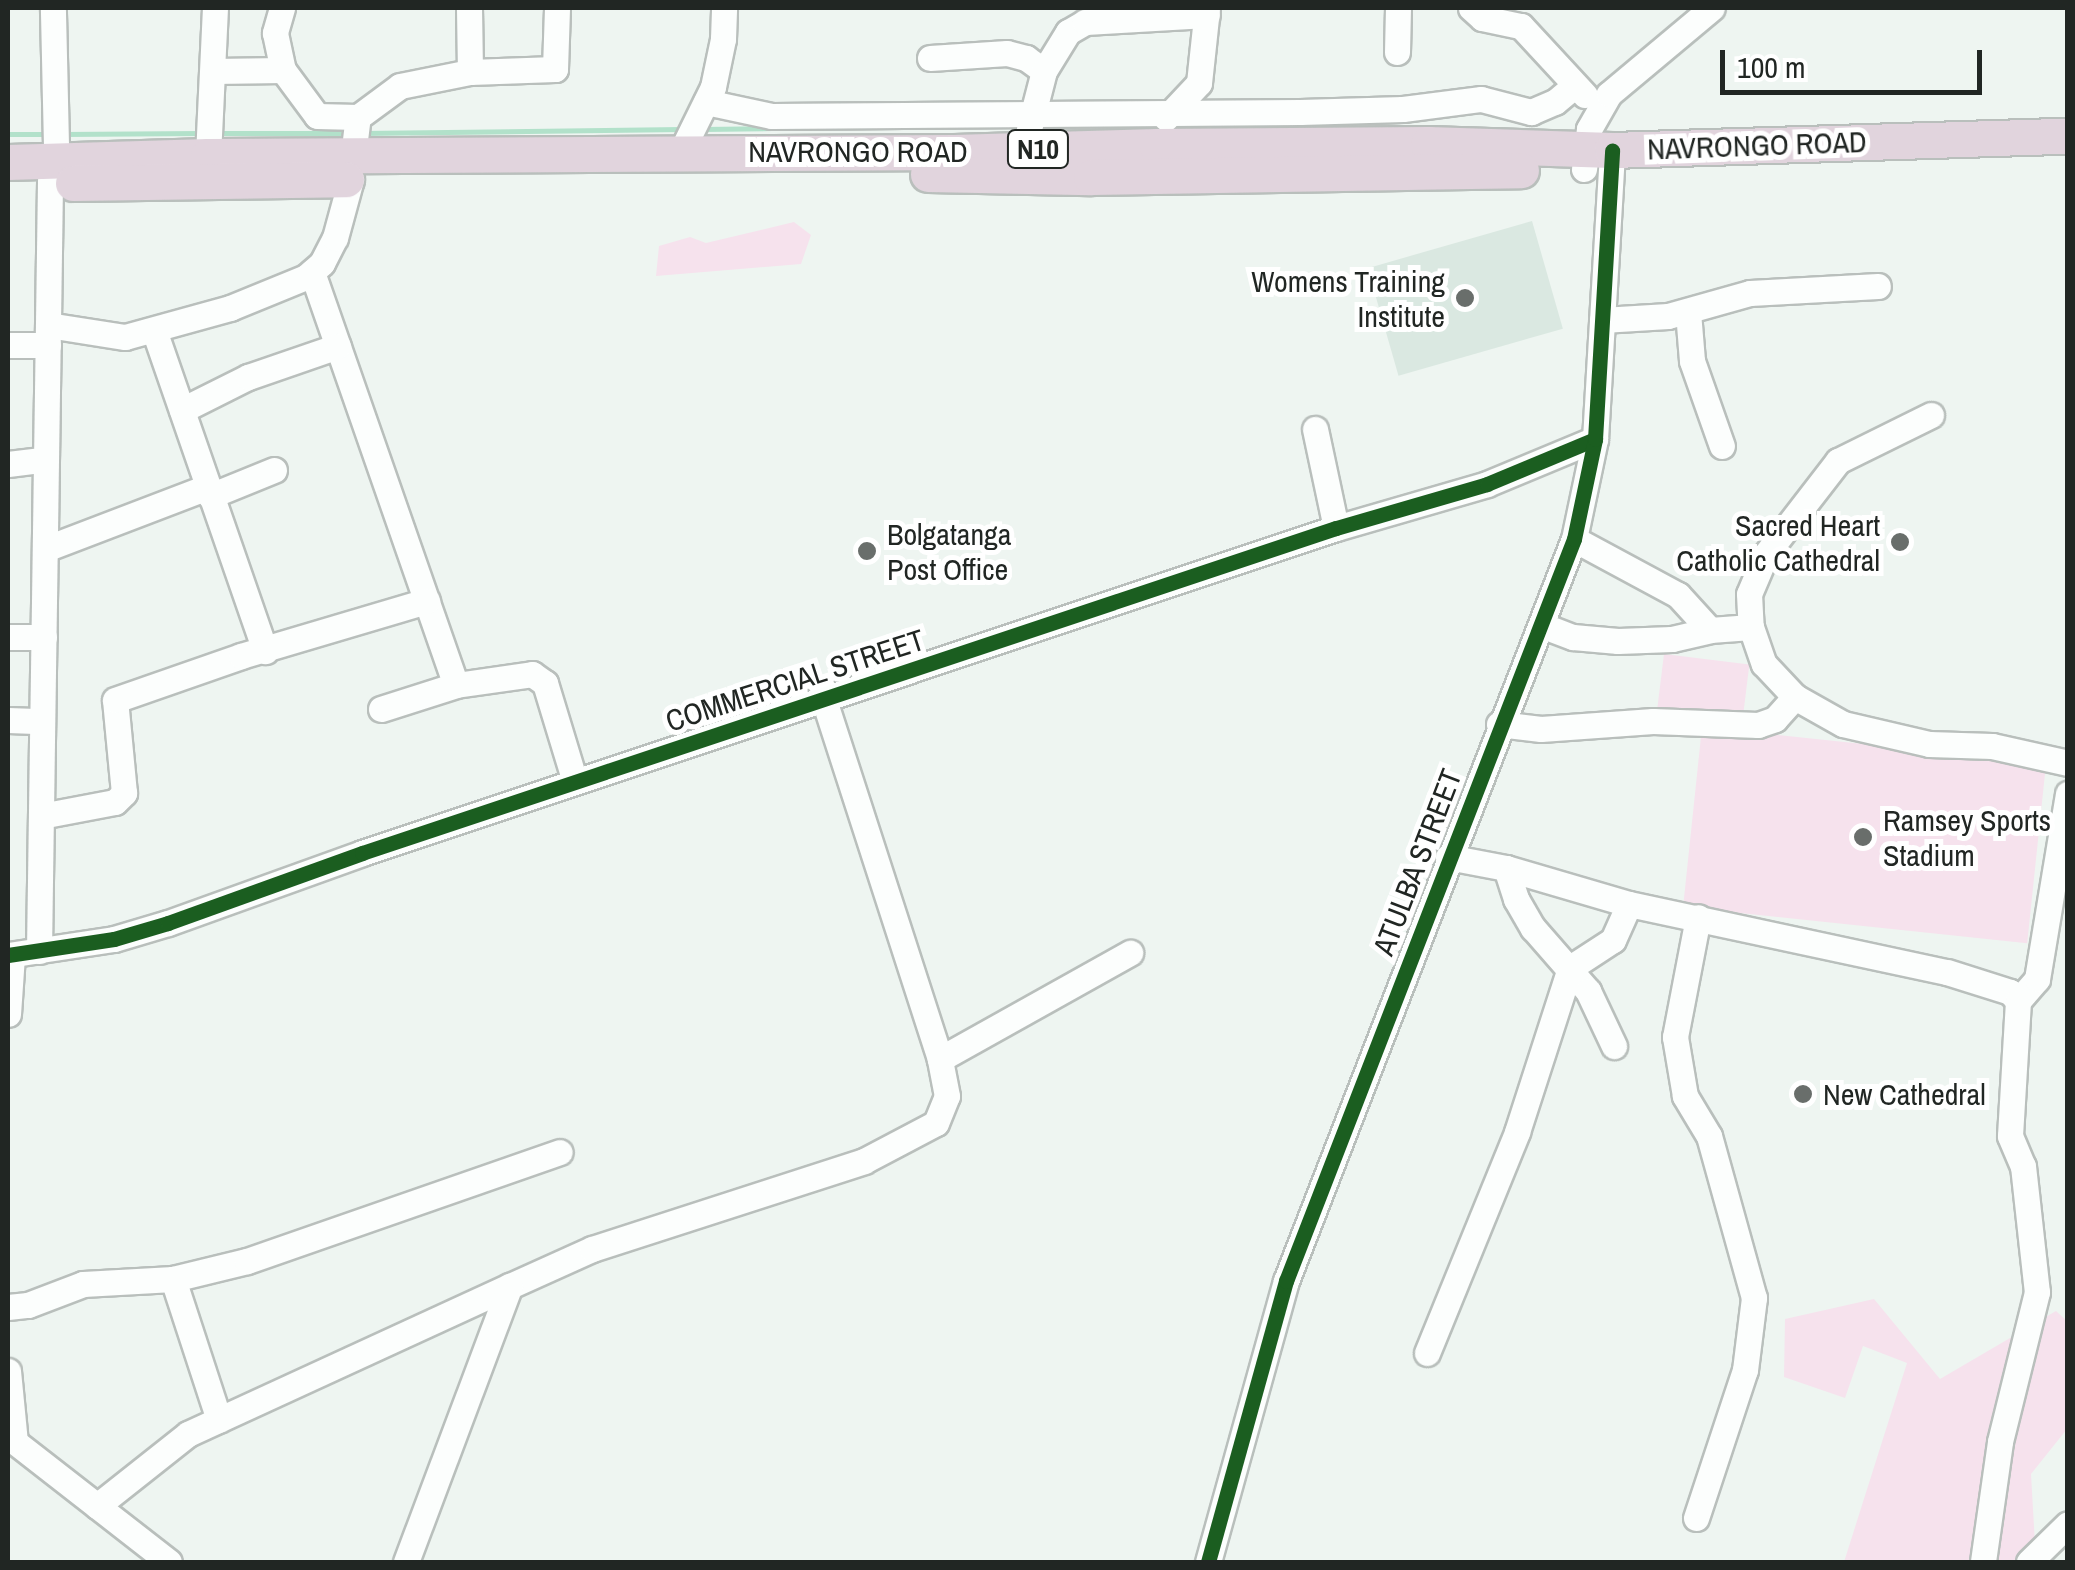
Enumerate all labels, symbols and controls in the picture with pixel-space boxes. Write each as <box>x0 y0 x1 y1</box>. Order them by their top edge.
scale bar <box>1725 30 1988 92</box>
text: 100 m <box>1737 47 1805 87</box>
street label: NAVRONGO ROAD <box>1647 123 1867 167</box>
road number: N10 <box>1006 126 1070 172</box>
street label: NAVRONGO ROAD <box>748 133 968 169</box>
place label: Womens Training Institute <box>1251 263 1445 334</box>
marker: Womens Training Institute <box>1454 287 1476 309</box>
place label: Sacred Heart Catholic Cathedral <box>1676 507 1880 578</box>
place label: Bolgatanga Post Office <box>887 516 1011 586</box>
marker: Sacred Heart Catholic Cathedral <box>1889 531 1911 553</box>
marker: Bolgatanga Post Office <box>856 540 878 562</box>
street label: COMMERCIAL STREET <box>661 621 929 739</box>
street label: ATULBA STREET <box>1365 763 1469 961</box>
place label: Ramsey Sports Stadium <box>1883 802 2051 872</box>
marker: Ramsey Sports Stadium <box>1852 826 1874 848</box>
place label: New Cathedral <box>1823 1076 1986 1112</box>
marker: New Cathedral <box>1792 1083 1814 1105</box>

